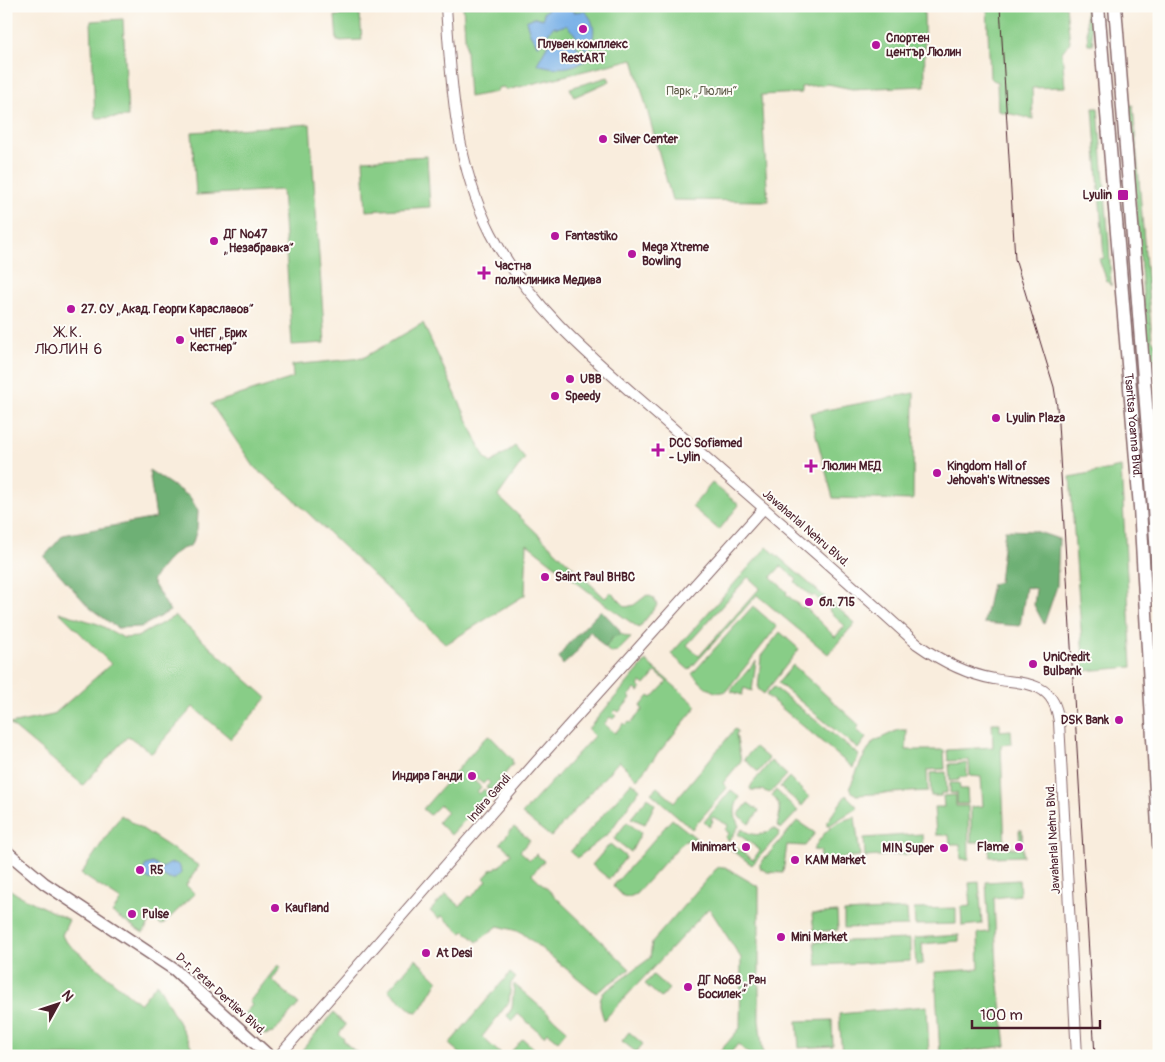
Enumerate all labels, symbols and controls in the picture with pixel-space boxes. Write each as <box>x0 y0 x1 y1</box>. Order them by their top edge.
marker: Плувен комплекс RestART <box>577 23 589 35</box>
place label: Спортен център Люлин <box>886 31 961 60</box>
place label: Плувен комплекс RestART <box>538 37 628 66</box>
marker: Спортен център Люлин <box>870 39 882 51</box>
park label: Парк „Люлин“ <box>666 84 738 99</box>
place label: Silver Center <box>613 132 679 147</box>
marker: Silver Center <box>597 133 609 145</box>
place label: Lyulin <box>1082 188 1112 203</box>
marker: Lyulin <box>1116 188 1130 202</box>
place label: ДГ №47 „Незабравка“ <box>223 227 294 256</box>
place label: Fantastiko <box>565 229 618 244</box>
marker: Fantastiko <box>549 230 561 242</box>
marker: ДГ №47 „Незабравка“ <box>208 235 220 247</box>
place label: Mega Xtreme Bowling <box>642 240 710 269</box>
marker: Mega Xtreme Bowling <box>626 248 638 260</box>
place label: Частна поликлиника Медива <box>495 259 602 288</box>
marker: Частна поликлиника Медива <box>477 266 491 280</box>
place label: 27. СУ „Акад. Георги Караславов“ <box>81 302 254 317</box>
marker: 27. СУ „Акад. Георги Караславов“ <box>65 303 77 315</box>
district label: Ж.К. ЛЮЛИН 6 <box>34 323 103 359</box>
place label: ЧНЕГ „Ерих Кестнер“ <box>190 326 247 355</box>
marker: ЧНЕГ „Ерих Кестнер“ <box>174 334 186 346</box>
place label: UBB <box>580 372 602 387</box>
marker: UBB <box>564 373 576 385</box>
street label: Tsaritsa Yoanna Blvd. <box>1121 373 1145 478</box>
place label: Speedy <box>565 389 601 404</box>
marker: Speedy <box>549 390 561 402</box>
place label: Lyulin Plaza <box>1006 411 1066 426</box>
marker: Lyulin Plaza <box>990 412 1002 424</box>
place label: DCC Sofiamed - Lylin <box>669 436 743 465</box>
marker: DCC Sofiamed - Lylin <box>651 443 665 457</box>
marker: Люлин МЕД <box>804 459 818 473</box>
place label: Люлин МЕД <box>821 459 882 474</box>
place label: Kingdom Hall of Jehovah's Witnesses <box>947 459 1050 488</box>
marker: Kingdom Hall of Jehovah's Witnesses <box>931 467 943 479</box>
street label: Jawaharlal Nehru Blvd. <box>759 486 852 570</box>
place label: Saint Paul BHBC <box>555 570 636 585</box>
marker: Saint Paul BHBC <box>539 571 551 583</box>
place label: бл. 715 <box>819 595 855 610</box>
marker: бл. 715 <box>803 596 815 608</box>
place label: UniCredit Bulbank <box>1043 650 1091 679</box>
marker: UniCredit Bulbank <box>1027 658 1039 670</box>
place label: DSK Bank <box>1061 713 1110 728</box>
marker: DSK Bank <box>1113 714 1125 726</box>
place label: Индира Ганди <box>393 769 463 784</box>
marker: Индира Ганди <box>466 770 478 782</box>
street label: Indira Gandi <box>464 771 514 825</box>
street label: Jawaharlal Nehru Blvd. <box>1043 783 1064 895</box>
place label: Minimart <box>691 840 737 855</box>
place label: Flame <box>977 840 1010 855</box>
marker: Minimart <box>740 841 752 853</box>
place label: MIN Super <box>882 841 935 856</box>
marker: Flame <box>1013 841 1025 853</box>
marker: MIN Super <box>938 842 950 854</box>
place label: KAM Market <box>805 853 867 868</box>
marker: KAM Market <box>789 854 801 866</box>
place label: R5 <box>150 863 164 878</box>
marker: R5 <box>134 864 146 876</box>
place label: Kaufland <box>285 901 329 916</box>
marker: Kaufland <box>269 902 281 914</box>
place label: Pulse <box>142 907 170 922</box>
marker: Pulse <box>126 908 138 920</box>
place label: Mini Market <box>791 930 849 945</box>
marker: Mini Market <box>775 931 787 943</box>
place label: At Desi <box>436 946 472 961</box>
marker: At Desi <box>420 947 432 959</box>
street label: D-r. Petar Dertliev Blvd. <box>172 950 269 1039</box>
place label: ДГ №68 „Ран Босилек“ <box>697 973 766 1002</box>
north arrow <box>32 980 82 1030</box>
marker: ДГ №68 „Ран Босилек“ <box>682 981 694 993</box>
text: N <box>58 987 77 1005</box>
scale bar <box>972 997 1100 1029</box>
text: 100 m <box>980 1006 1023 1025</box>

